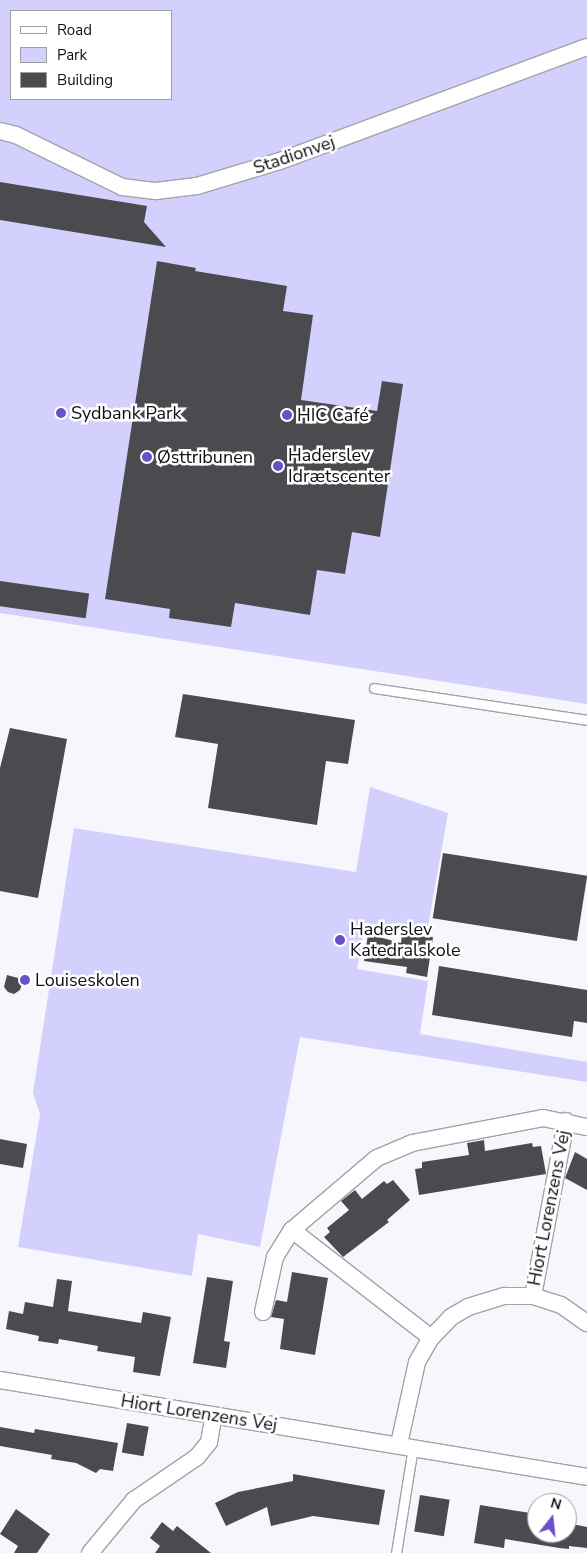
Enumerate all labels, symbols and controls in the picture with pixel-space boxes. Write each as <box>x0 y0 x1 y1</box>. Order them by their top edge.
legend <box>10 10 172 100</box>
text: Road <box>57 20 92 40</box>
text: Park <box>57 45 87 65</box>
text: Building <box>57 70 113 90</box>
street label: Stadionvej <box>250 131 338 179</box>
place label: Sydbank Park <box>71 402 181 424</box>
place label: HIC Café <box>297 404 369 426</box>
marker: Sydbank Park <box>55 407 67 419</box>
marker: HIC Café <box>281 409 293 421</box>
place label: Haderslev Idrætscenter <box>288 445 390 488</box>
place label: Østtribunen <box>157 446 253 468</box>
marker: Østtribunen <box>141 451 153 463</box>
marker: Haderslev Idrætscenter <box>272 460 284 472</box>
place label: Haderslev Katedralskole <box>350 919 460 962</box>
marker: Haderslev Katedralskole <box>334 934 346 946</box>
place label: Louiseskolen <box>35 969 140 991</box>
marker: Louiseskolen <box>19 974 31 986</box>
street label: Hiort Lorenzens Vej <box>523 1128 575 1288</box>
street label: Hiort Lorenzens Vej <box>119 1390 279 1436</box>
north arrow <box>527 1493 577 1543</box>
text: N <box>548 1493 564 1515</box>

